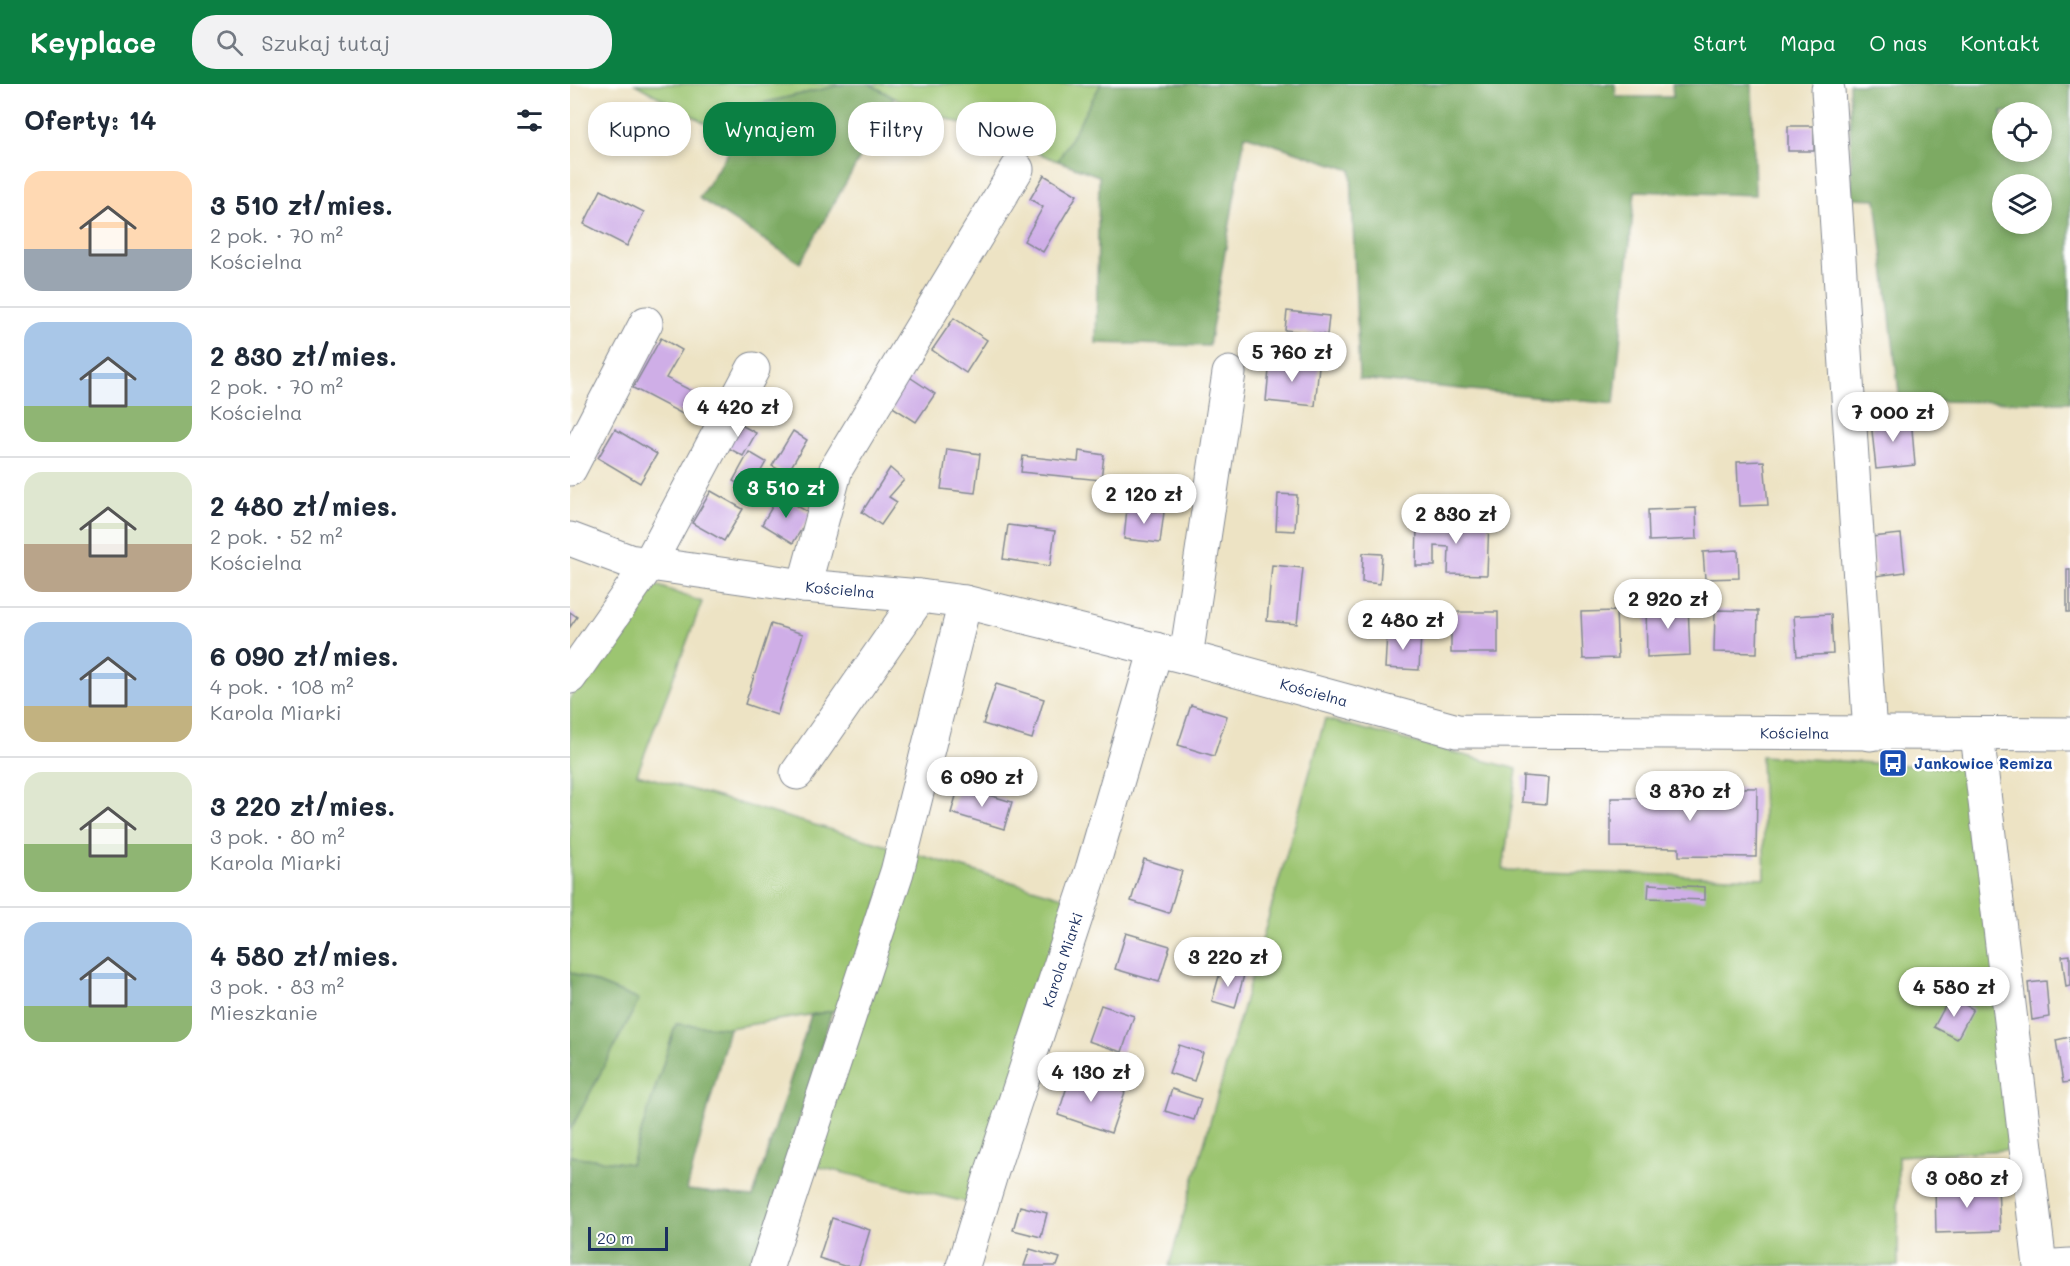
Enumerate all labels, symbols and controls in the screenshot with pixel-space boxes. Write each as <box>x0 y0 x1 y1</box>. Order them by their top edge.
search box <box>192 15 612 69</box>
text: Keyplace <box>30 24 156 60</box>
icon: search <box>213 26 246 59</box>
text: Szukaj tutaj <box>261 28 390 57</box>
text: Start <box>1693 29 1747 56</box>
text: Mapa <box>1780 29 1836 56</box>
text: O nas <box>1869 29 1927 56</box>
text: Kontakt <box>1960 29 2040 56</box>
chip: Kupno <box>588 102 691 156</box>
chip: Wynajem <box>703 102 836 156</box>
chip: Filtry <box>848 102 944 156</box>
chip: Nowe <box>956 102 1056 156</box>
map controls <box>1992 102 2052 234</box>
button: locate <box>1992 102 2052 162</box>
text: Oferty: 14 <box>24 103 157 137</box>
icon: filters <box>513 104 546 137</box>
button: layers <box>1992 174 2052 234</box>
text: 3 510 zł/mies. <box>210 188 393 222</box>
icon: home <box>72 195 144 267</box>
text: 2 pok. · 70 m² <box>210 222 343 248</box>
text: Kościelna <box>210 248 303 274</box>
pin: 5 760 zł <box>1230 332 1354 383</box>
text: 5 760 zł <box>1252 338 1332 364</box>
text: 2 830 zł/mies. <box>210 339 397 373</box>
icon: home <box>72 346 144 418</box>
text: 2 pok. · 70 m² <box>210 373 343 399</box>
pin: 4 420 zł <box>676 387 800 438</box>
pin: 7 000 zł <box>1831 392 1955 443</box>
text: 4 420 zł <box>697 393 779 419</box>
text: 7 000 zł <box>1852 398 1934 424</box>
text: Kościelna <box>210 399 303 425</box>
pin: 3 510 zł <box>724 468 848 519</box>
text: 3 510 zł <box>747 474 825 500</box>
pin: 2 120 zł <box>1082 474 1206 525</box>
text: 2 120 zł <box>1106 480 1182 506</box>
text: 2 480 zł/mies. <box>210 489 398 523</box>
pin: 2 830 zł <box>1394 494 1518 545</box>
icon: home <box>72 496 144 568</box>
text: 2 830 zł <box>1415 500 1497 526</box>
text: 2 pok. · 52 m² <box>210 523 343 549</box>
text: Kościelna <box>210 549 303 575</box>
street label: Kościelna <box>805 576 876 602</box>
pin: 2 920 zł <box>1606 579 1730 630</box>
text: 2 920 zł <box>1628 585 1708 611</box>
pin: 2 480 zł <box>1341 600 1465 651</box>
text: 2 480 zł <box>1362 606 1444 632</box>
text: 6 090 zł/mies. <box>210 639 399 673</box>
icon: home <box>72 646 144 718</box>
text: 4 pok. · 108 m² <box>210 673 354 699</box>
street label: Kościelna <box>1278 673 1350 711</box>
text: Karola Miarki <box>210 699 342 725</box>
street label: Kościelna <box>1760 722 1830 743</box>
bus stop icon: Jankowice Remiza <box>1877 747 1909 779</box>
place label: Jankowice Remiza <box>1914 753 2053 773</box>
pin: 6 090 zł <box>920 757 1044 808</box>
text: 6 090 zł <box>941 763 1023 789</box>
pin: 3 870 zł <box>1628 771 1752 822</box>
text: 3 870 zł <box>1649 777 1731 803</box>
text: 3 220 zł/mies. <box>210 789 395 823</box>
icon: home <box>72 796 144 868</box>
text: 3 pok. · 80 m² <box>210 823 345 849</box>
text: Karola Miarki <box>210 849 342 875</box>
street label: Karola Miarki <box>1037 910 1087 1010</box>
pin: 3 220 zł <box>1166 937 1290 988</box>
text: 4 580 zł/mies. <box>210 939 398 973</box>
text: 3 220 zł <box>1188 943 1268 969</box>
icon: home <box>72 946 144 1018</box>
pin: 4 580 zł <box>1892 967 2016 1018</box>
text: 3 pok. · 83 m² <box>210 973 344 999</box>
text: 4 580 zł <box>1913 973 1995 999</box>
text: Mieszkanie <box>210 999 318 1025</box>
pin: 4 130 zł <box>1029 1052 1153 1103</box>
text: 4 130 zł <box>1051 1058 1131 1084</box>
pin: 3 080 zł <box>1905 1158 2029 1209</box>
text: 3 080 zł <box>1926 1164 2009 1190</box>
scale bar <box>588 1224 668 1252</box>
text: 20 m <box>597 1227 634 1248</box>

